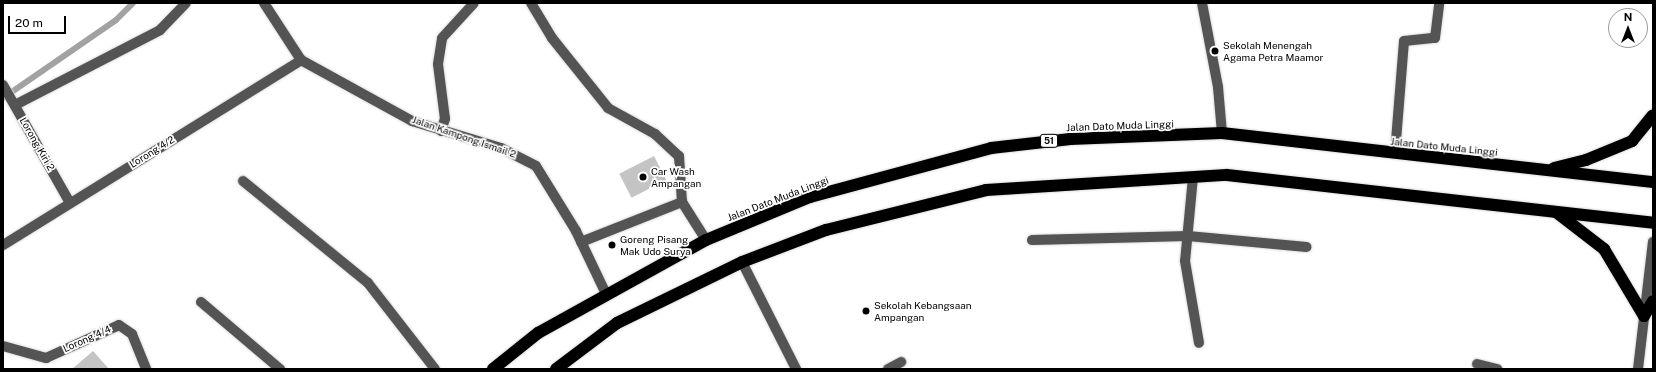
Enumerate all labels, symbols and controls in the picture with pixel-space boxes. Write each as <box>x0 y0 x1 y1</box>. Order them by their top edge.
scale bar <box>10 8 68 34</box>
north arrow <box>1608 8 1648 48</box>
text: N <box>1624 11 1632 23</box>
text: 20 m <box>15 16 43 30</box>
place label: Sekolah Menengah Agama Petra Maamor <box>1223 39 1324 62</box>
marker: Sekolah Menengah Agama Petra Maamor <box>1210 46 1220 56</box>
street label: Jalan Kampong Ismail 2 <box>410 114 518 160</box>
street label: Lorong Kiri 2 <box>17 115 57 173</box>
street label: Jalan Dato Muda Linggi <box>1066 118 1174 134</box>
street label: Lorong 4/2 <box>127 133 177 171</box>
road number: 51 <box>1040 134 1058 148</box>
street label: Jalan Dato Muda Linggi <box>1390 135 1498 159</box>
place label: Car Wash Ampangan <box>651 165 701 188</box>
marker: Car Wash Ampangan <box>638 172 648 182</box>
street label: Jalan Dato Muda Linggi <box>726 174 830 224</box>
place label: Goreng Pisang Mak Udo Surya <box>620 233 691 256</box>
marker: Goreng Pisang Mak Udo Surya <box>607 240 617 250</box>
place label: Sekolah Kebangsaan Ampangan <box>874 299 971 322</box>
marker: Sekolah Kebangsaan Ampangan <box>861 306 871 316</box>
street label: Lorong 4/4 <box>61 323 113 355</box>

